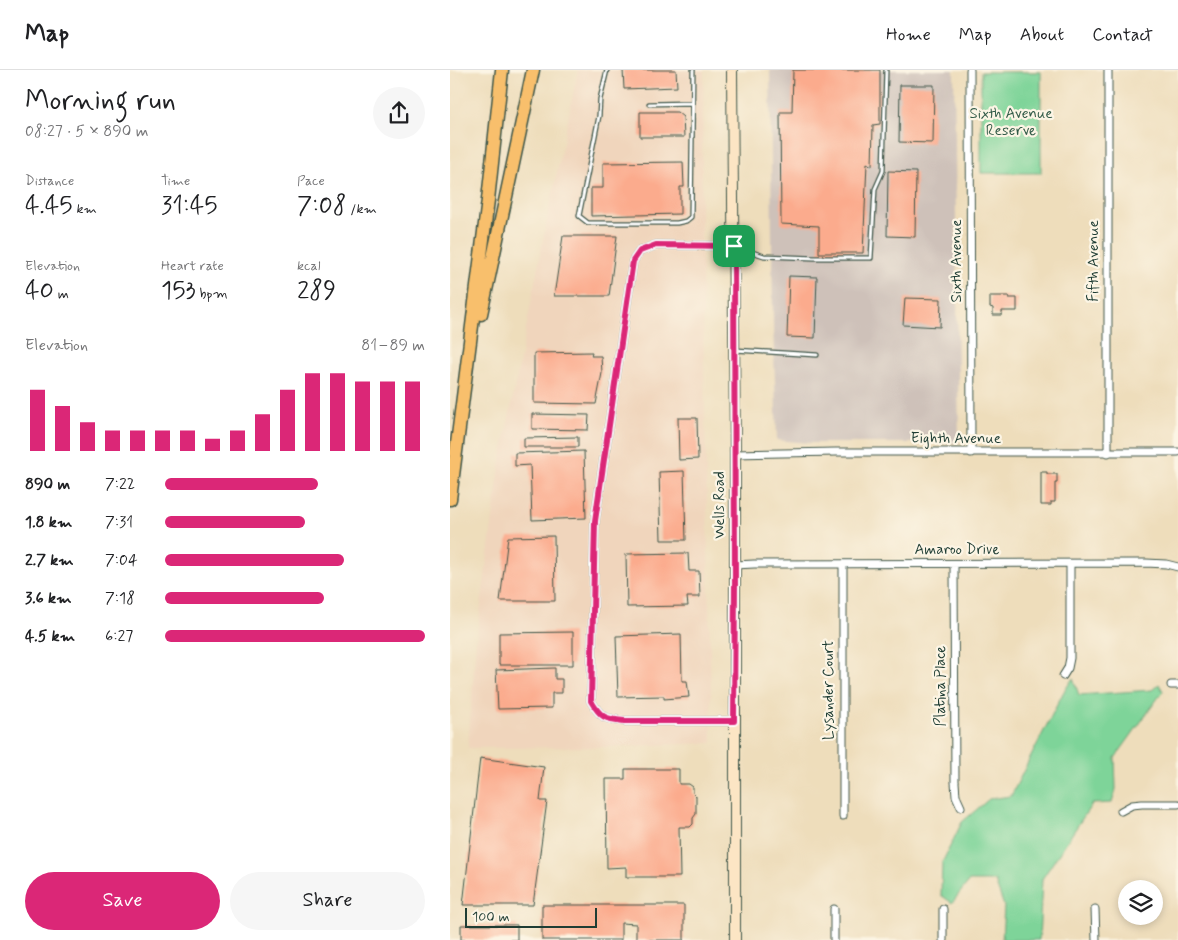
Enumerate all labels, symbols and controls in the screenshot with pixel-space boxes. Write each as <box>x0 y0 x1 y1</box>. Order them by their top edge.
text: Map <box>25 19 69 50</box>
text: Home <box>886 23 931 47</box>
text: Map <box>959 23 992 47</box>
text: About <box>1020 23 1064 47</box>
text: Contact <box>1092 23 1153 47</box>
text: Morning run <box>25 83 176 120</box>
button: share <box>373 87 425 139</box>
park label: Sixth Avenue Reserve <box>969 104 1053 141</box>
text: 08:27 · 5 × 890 m <box>25 121 148 142</box>
text: Distance <box>25 172 74 190</box>
text: Time <box>161 172 190 190</box>
text: Pace <box>297 172 325 190</box>
text: 4.45 <box>25 190 73 223</box>
text: 31:45 <box>161 190 218 223</box>
text: 7:08 <box>297 190 347 223</box>
text: km <box>73 200 97 218</box>
text: /km <box>347 200 377 218</box>
street label: Sixth Avenue <box>947 219 967 303</box>
street label: Fifth Avenue <box>1084 220 1104 302</box>
pin <box>713 225 755 267</box>
icon: arrive <box>720 232 748 260</box>
text: Elevation <box>25 257 80 275</box>
text: Heart rate <box>161 257 224 275</box>
text: kcal <box>297 257 321 275</box>
text: 40 <box>25 275 54 308</box>
text: 153 <box>161 275 196 308</box>
text: 289 <box>297 275 336 308</box>
text: m <box>54 285 69 303</box>
text: bpm <box>196 285 228 303</box>
text: Elevation <box>25 335 88 356</box>
text: 81–89 m <box>361 335 425 356</box>
street label: Eighth Avenue <box>911 429 1001 449</box>
street label: Wells Road <box>710 471 730 539</box>
text: 890 m <box>25 474 70 495</box>
text: 7:22 <box>105 474 135 495</box>
text: 1.8 km <box>25 512 72 533</box>
text: 7:31 <box>105 512 133 533</box>
street label: Amaroo Drive <box>915 540 999 560</box>
text: 2.7 km <box>25 550 74 571</box>
text: 7:04 <box>105 550 138 571</box>
text: 3.6 km <box>25 588 71 609</box>
text: 7:18 <box>105 588 135 609</box>
text: 4.5 km <box>25 626 75 647</box>
text: 6:27 <box>105 626 133 647</box>
street label: Lysander Court <box>819 640 839 740</box>
street label: Platina Place <box>931 646 951 726</box>
button: Save <box>25 872 220 930</box>
button: Share <box>230 872 425 930</box>
map controls <box>1118 880 1163 925</box>
button: layers <box>1118 880 1163 925</box>
scale bar <box>465 905 598 928</box>
text: 100 m <box>472 908 510 926</box>

